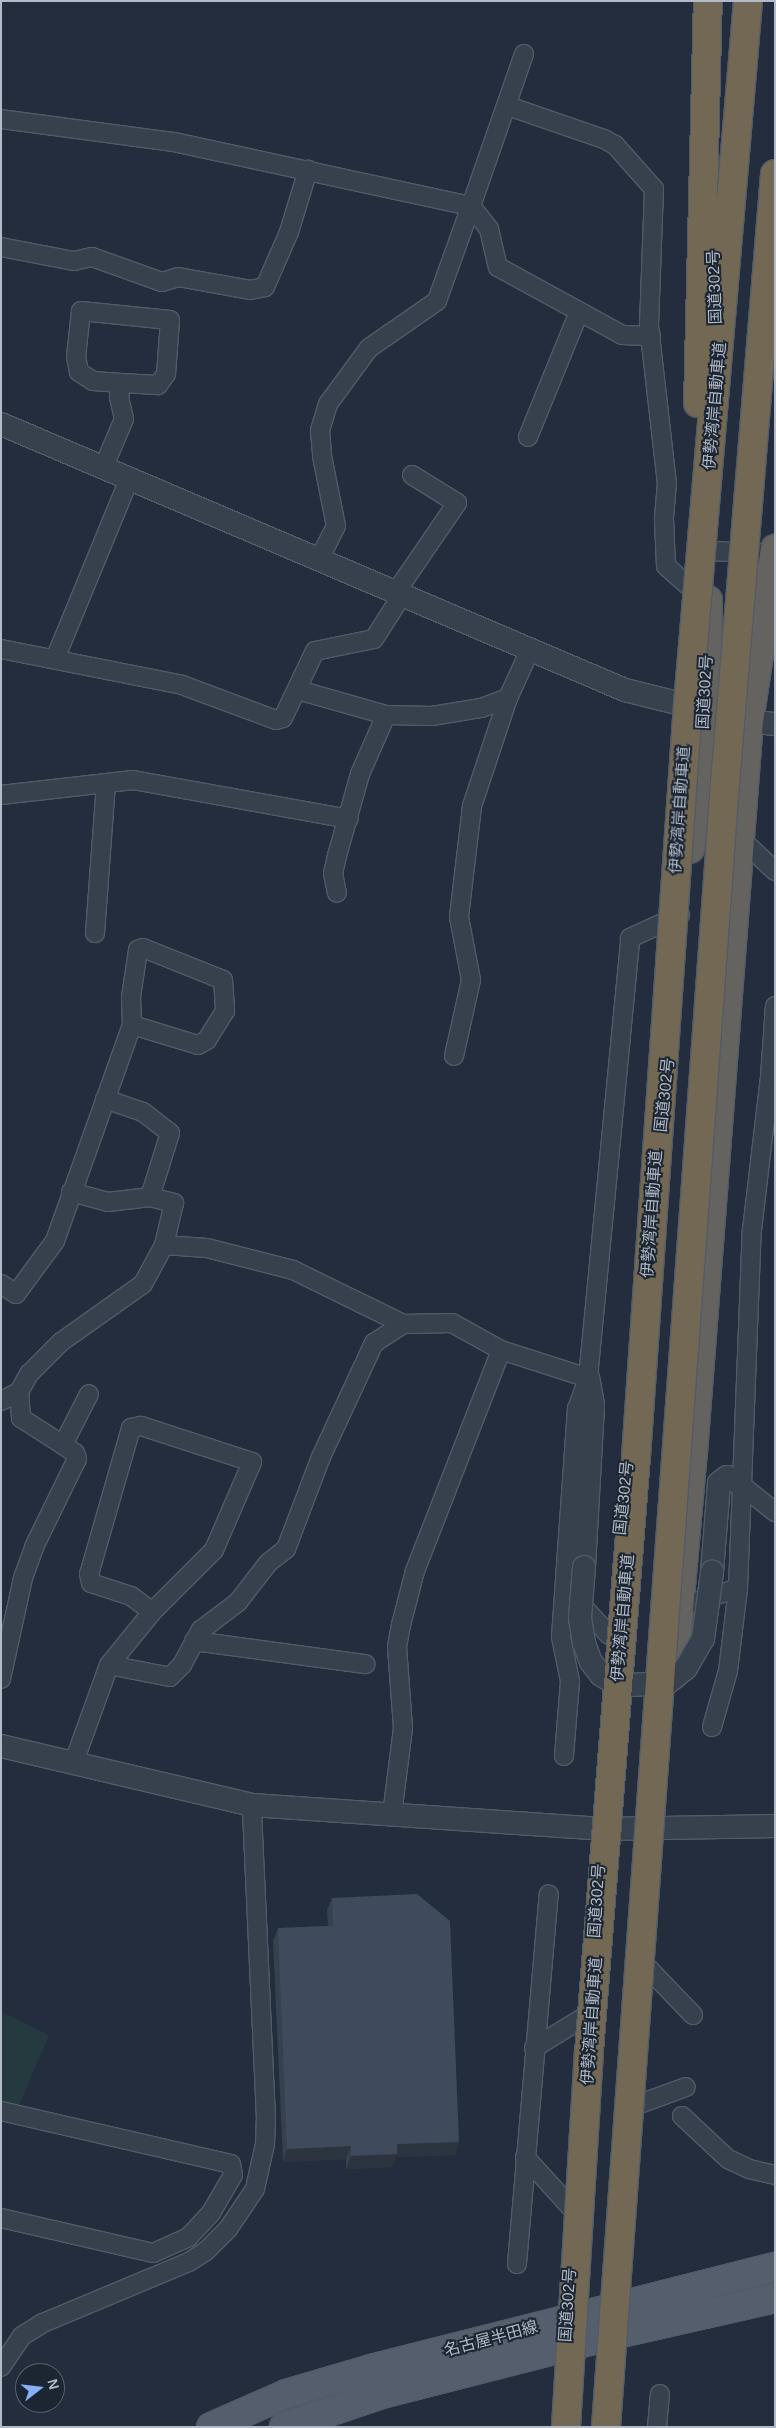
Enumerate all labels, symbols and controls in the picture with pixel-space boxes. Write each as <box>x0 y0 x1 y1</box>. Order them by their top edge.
street label: 国道302号 <box>704 249 726 325</box>
street label: 伊勢湾岸自動車道 <box>700 341 730 471</box>
street label: 国道302号 <box>693 654 717 730</box>
street label: 伊勢湾岸自動車道 <box>666 745 694 875</box>
street label: 国道302号 <box>652 1057 678 1133</box>
street label: 伊勢湾岸自動車道 <box>638 1149 666 1279</box>
street label: 国道302号 <box>611 1460 637 1536</box>
street label: 伊勢湾岸自動車道 <box>608 1553 638 1683</box>
street label: 国道302号 <box>585 1863 609 1939</box>
street label: 伊勢湾岸自動車道 <box>578 1956 606 2086</box>
street label: 国道302号 <box>556 2267 580 2343</box>
street label: 名古屋半田線 <box>442 2317 540 2361</box>
north arrow <box>15 2363 65 2413</box>
text: N <box>44 2377 63 2391</box>

